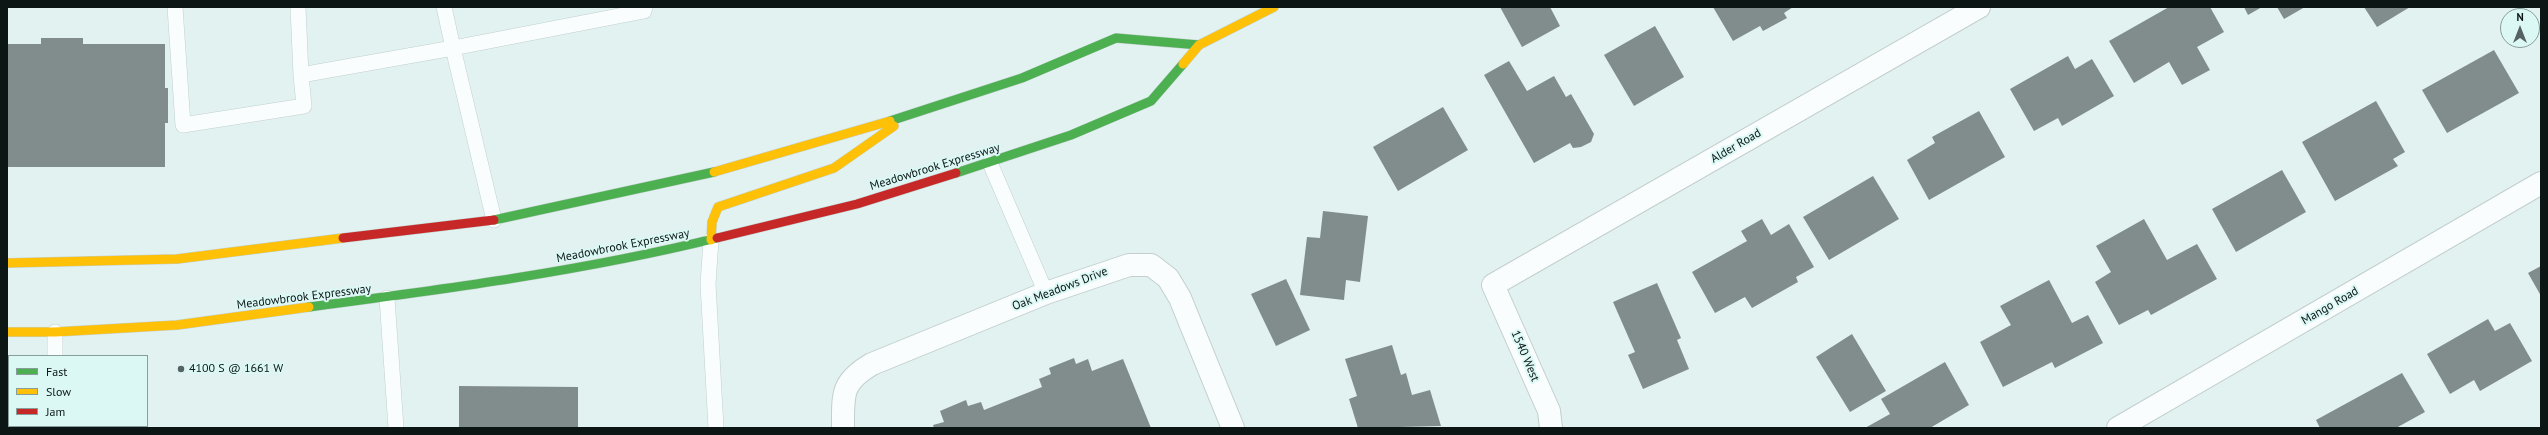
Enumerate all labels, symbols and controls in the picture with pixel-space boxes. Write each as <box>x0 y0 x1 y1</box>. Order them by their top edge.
north arrow <box>2500 8 2540 48</box>
text: N <box>2516 10 2524 24</box>
street label: Alder Road <box>1708 126 1764 166</box>
street label: Meadowbrook Expressway <box>868 140 1002 194</box>
street label: Meadowbrook Expressway <box>555 226 691 266</box>
street label: Oak Meadows Drive <box>1010 264 1110 314</box>
street label: Meadowbrook Expressway <box>236 282 372 312</box>
street label: Mango Road <box>2299 284 2361 328</box>
street label: 1540 West <box>1508 328 1542 384</box>
legend <box>8 355 148 427</box>
place label: 4100 S @ 1661 W <box>189 362 283 376</box>
text: Fast <box>46 364 67 379</box>
marker: 4100 S @ 1661 W <box>176 364 186 374</box>
text: Slow <box>46 384 71 399</box>
text: Jam <box>46 404 65 419</box>

